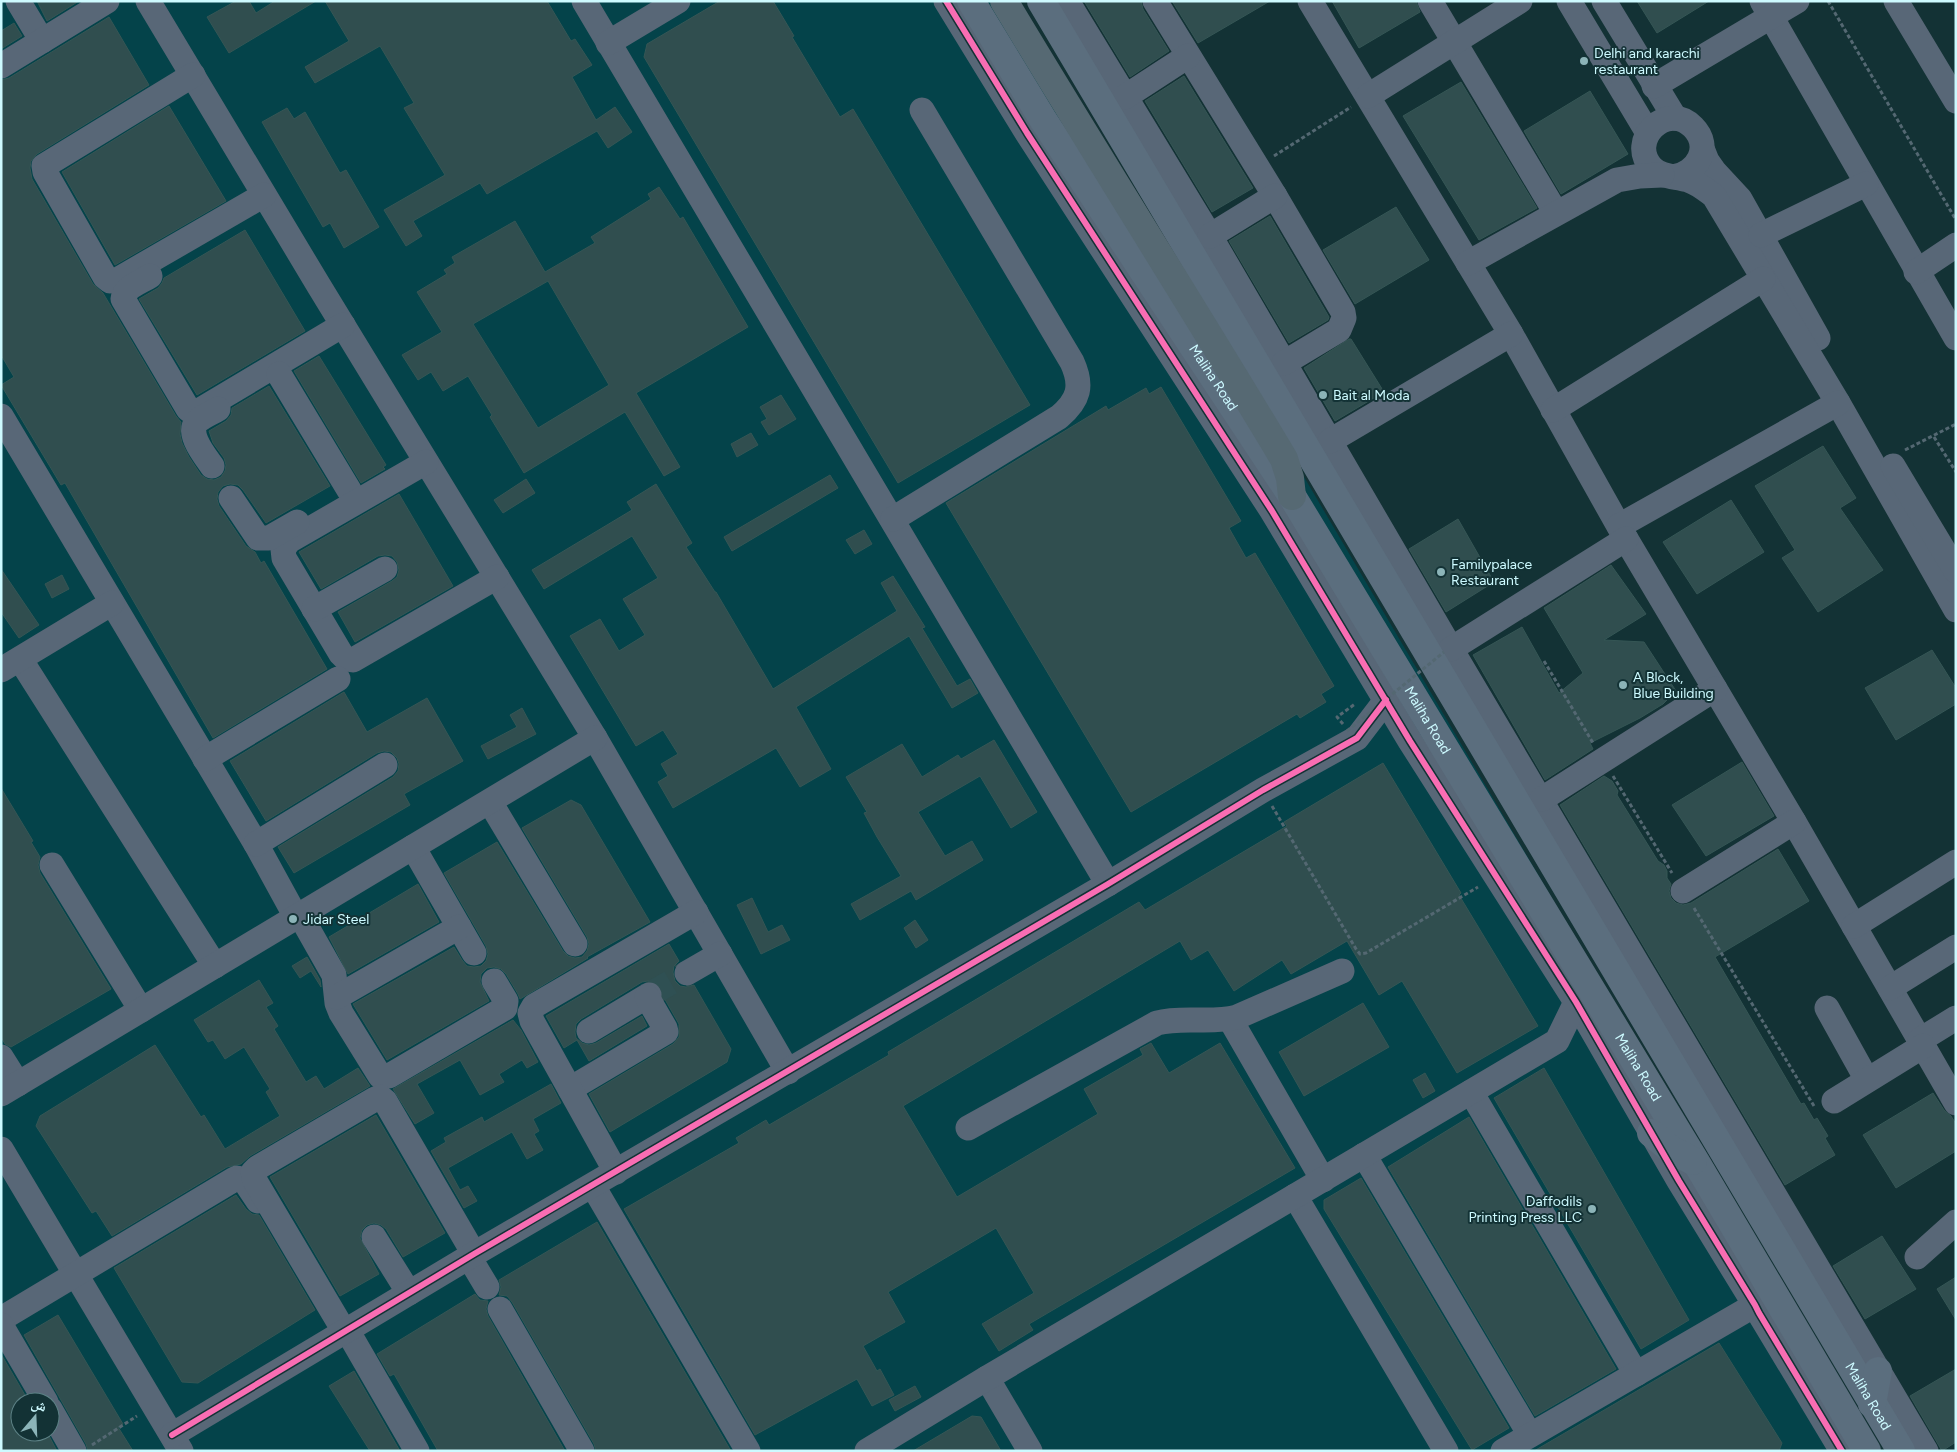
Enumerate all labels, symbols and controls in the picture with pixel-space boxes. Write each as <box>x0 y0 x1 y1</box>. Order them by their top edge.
place label: Delhi and karachi restaurant <box>1594 45 1700 78</box>
marker: Delhi and karachi restaurant <box>1578 55 1590 67</box>
street label: Maliha Road <box>1185 341 1241 414</box>
place label: Bait al Moda <box>1333 387 1410 404</box>
marker: Bait al Moda <box>1317 389 1329 401</box>
place label: Familypalace Restaurant <box>1451 556 1532 589</box>
marker: Familypalace Restaurant <box>1435 566 1447 578</box>
place label: A Block, Blue Building <box>1633 669 1714 702</box>
marker: A Block, Blue Building <box>1617 679 1629 691</box>
street label: Maliha Road <box>1400 683 1454 757</box>
place label: Jidar Steel <box>303 911 369 928</box>
marker: Jidar Steel <box>287 913 299 925</box>
street label: Maliha Road <box>1611 1030 1665 1104</box>
place label: Daffodils Printing Press LLC <box>1469 1193 1582 1226</box>
marker: Daffodils Printing Press LLC <box>1586 1203 1598 1215</box>
street label: Maliha Road <box>1841 1359 1895 1433</box>
north arrow <box>10 1392 60 1442</box>
text: ش <box>29 1395 49 1416</box>

